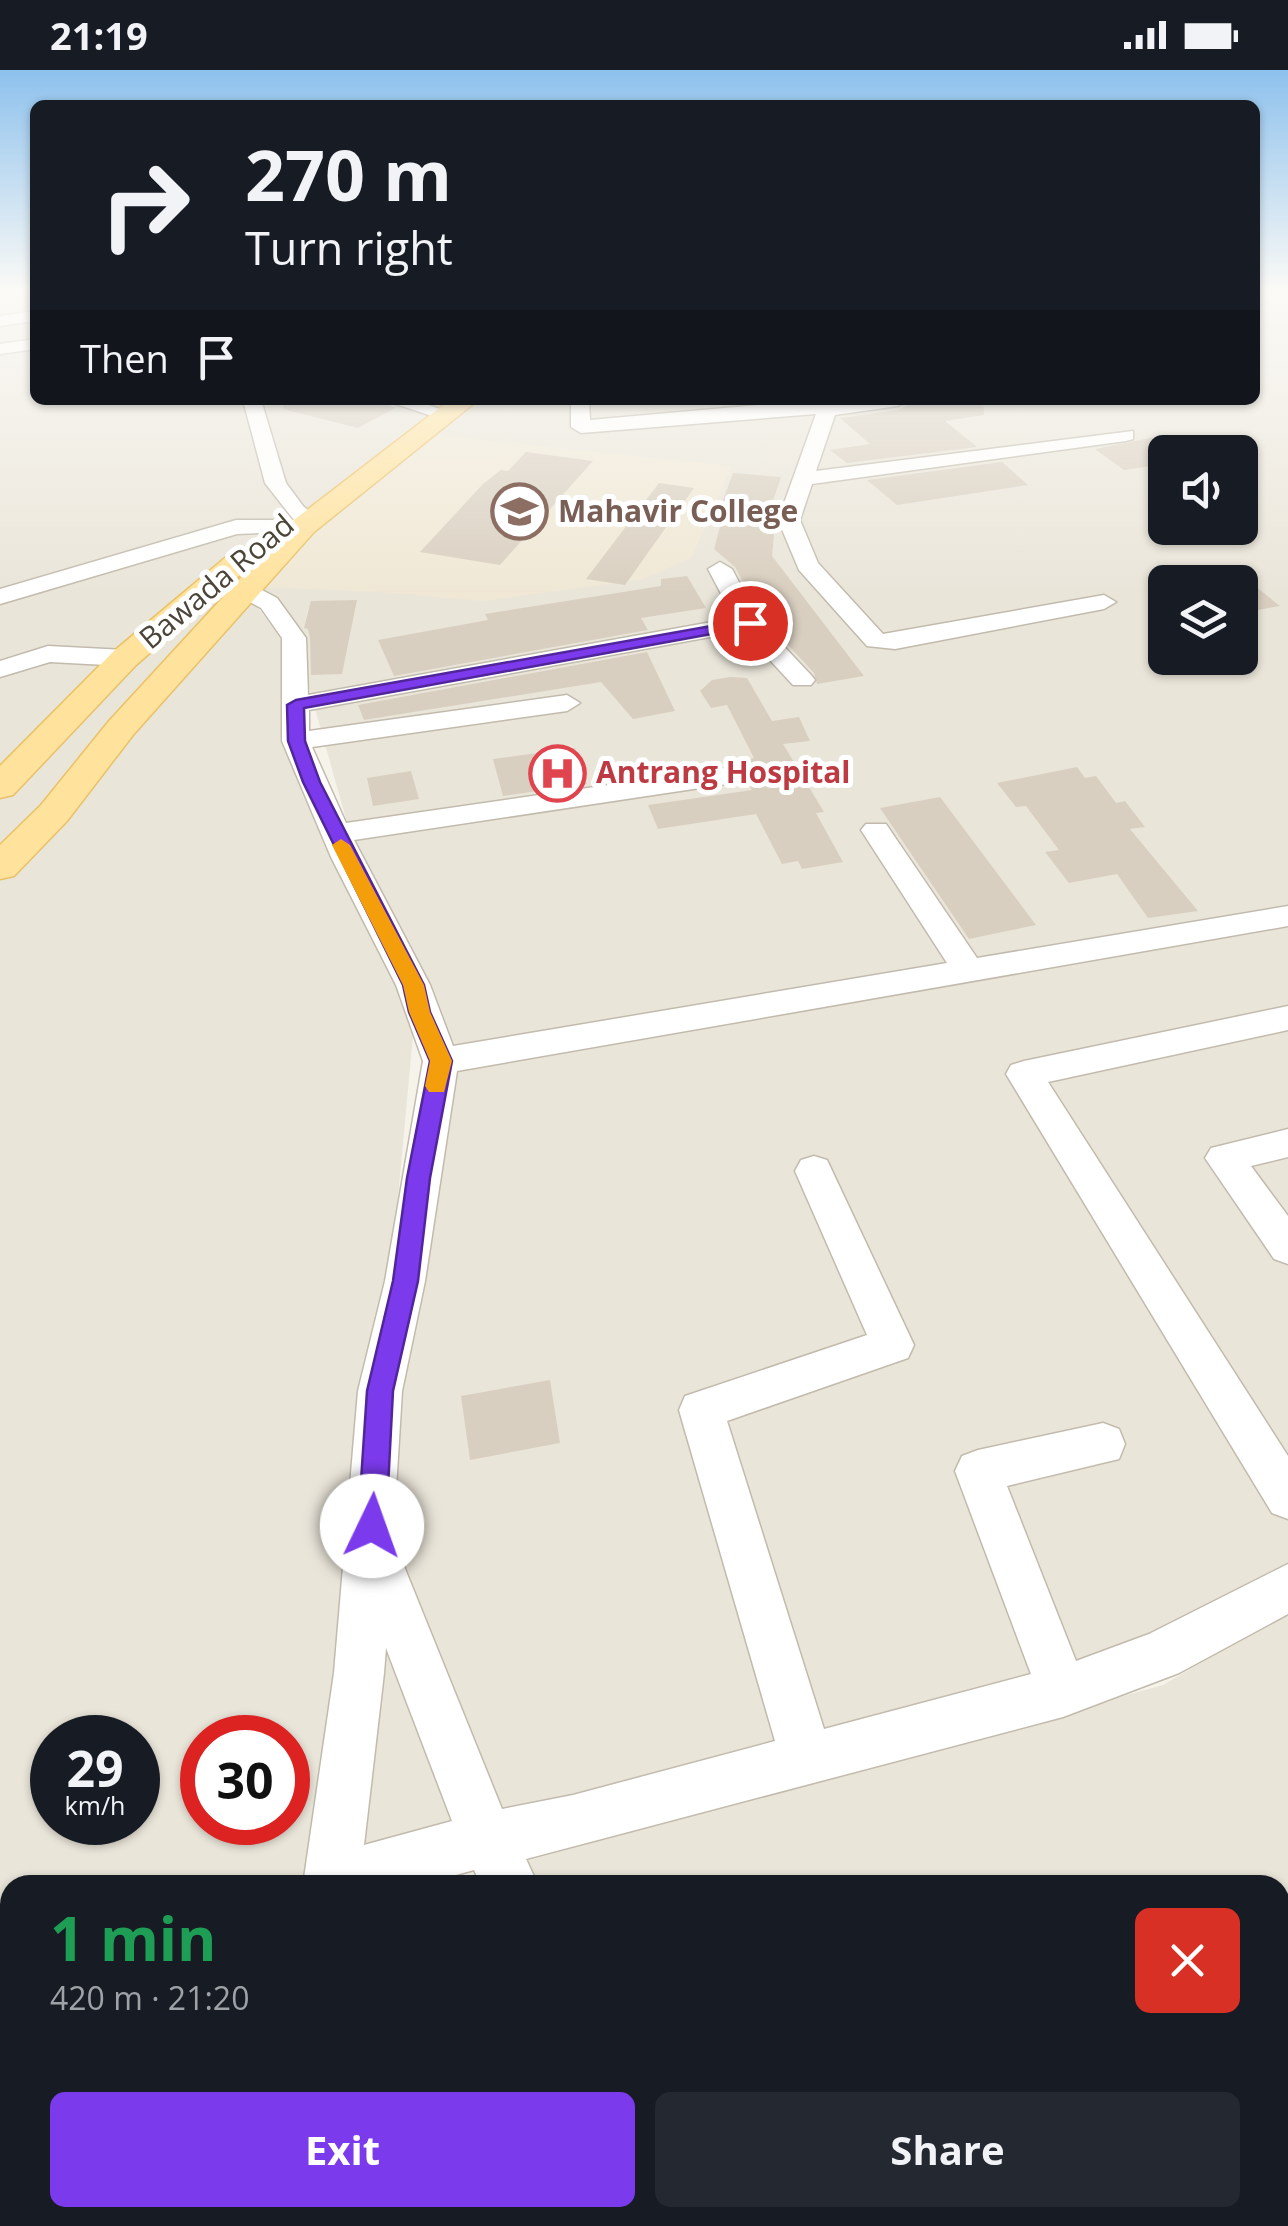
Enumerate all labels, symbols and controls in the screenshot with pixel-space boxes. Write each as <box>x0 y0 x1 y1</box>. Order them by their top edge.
text: 21:19 <box>50 9 148 61</box>
text: 270 m <box>245 126 452 222</box>
icon: right <box>80 140 210 270</box>
text: Turn right <box>245 217 453 278</box>
icon: arrive <box>189 330 244 385</box>
text: Then <box>80 332 169 384</box>
map controls <box>1148 435 1258 675</box>
button: sound <box>1148 435 1258 545</box>
school or university icon: Mahavir College <box>489 482 549 542</box>
place label: Mahavir College <box>558 490 798 531</box>
street label: Bawada Road <box>130 504 302 658</box>
button: layers <box>1148 565 1258 675</box>
pin <box>708 581 793 666</box>
icon: arrive <box>723 596 778 651</box>
hospital icon: Antrang Hospital <box>527 743 587 803</box>
place label: Antrang Hospital <box>596 751 851 792</box>
position arrow <box>320 1474 424 1578</box>
speed limit sign: 30 <box>180 1715 310 1845</box>
text: 29 <box>66 1734 124 1802</box>
text: km/h <box>65 1788 125 1822</box>
text: 1 min <box>50 1897 217 1979</box>
button: close <box>1135 1908 1240 2013</box>
text: 420 m · 21:20 <box>50 1976 249 2019</box>
button: Exit <box>50 2092 635 2207</box>
button: Share <box>655 2092 1240 2207</box>

